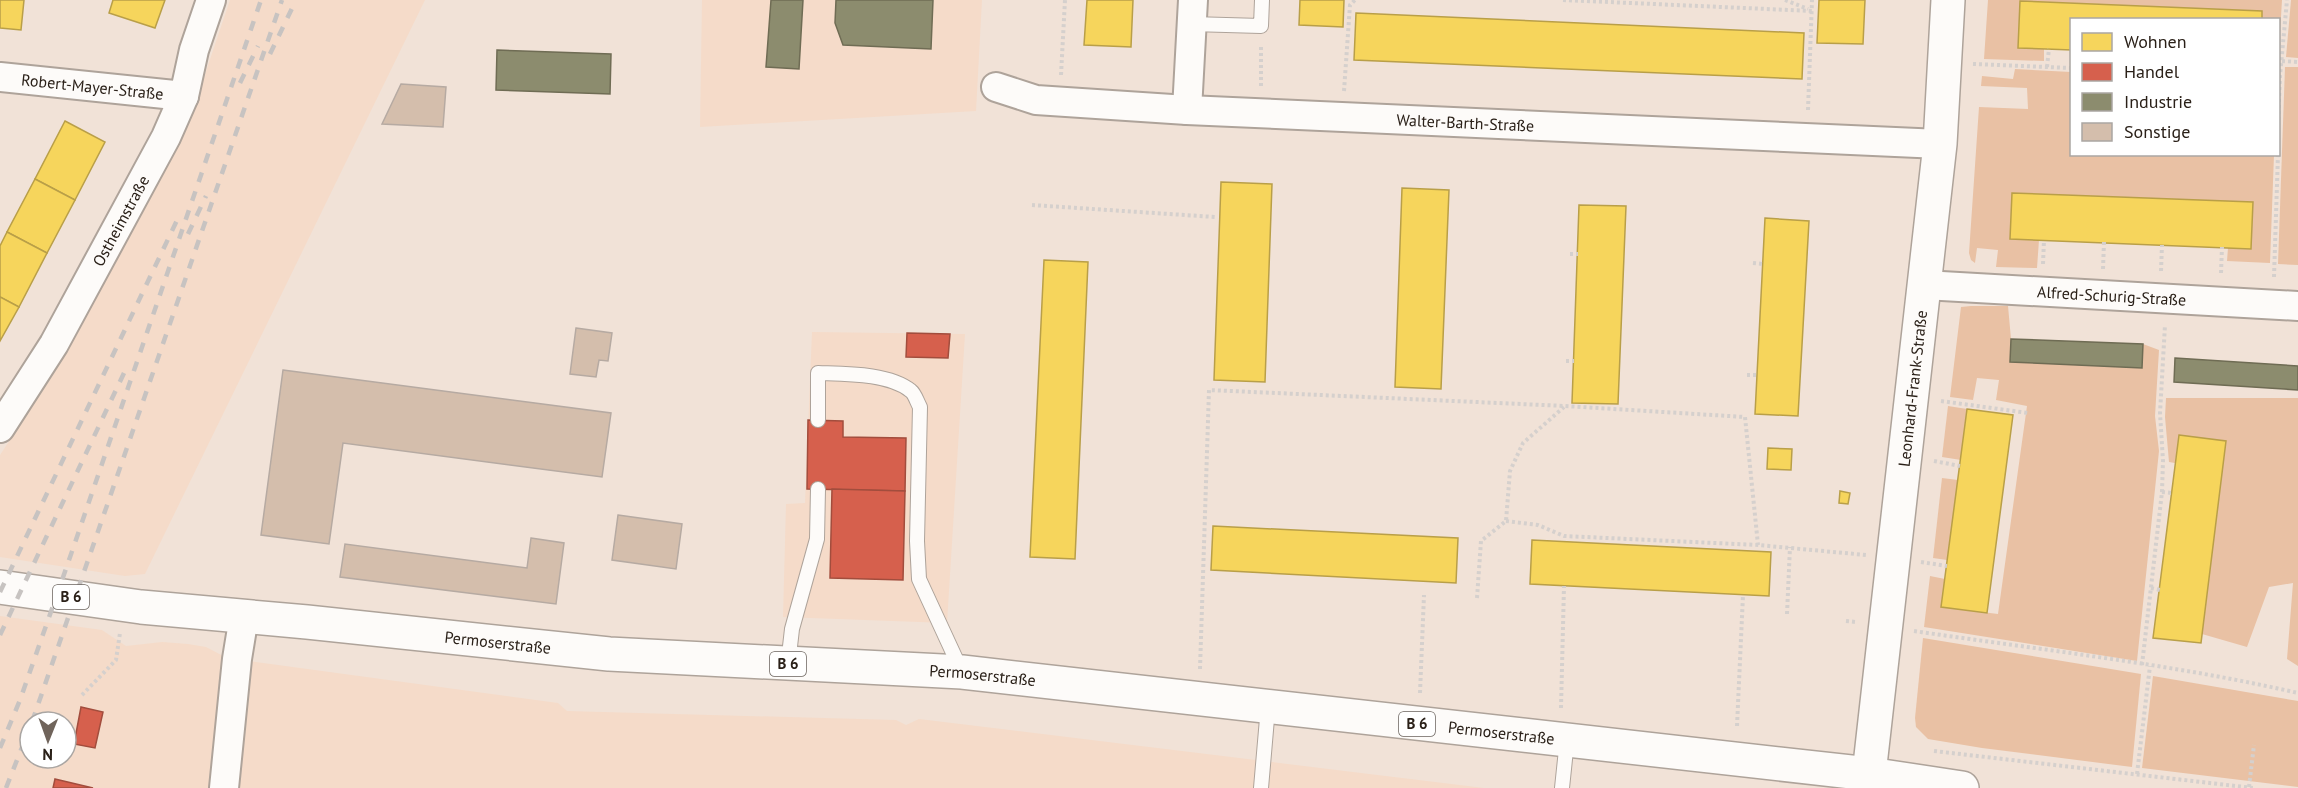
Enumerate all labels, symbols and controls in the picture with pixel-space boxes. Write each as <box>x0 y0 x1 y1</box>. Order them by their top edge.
legend <box>2070 18 2280 156</box>
text: Wohnen <box>2124 30 2186 53</box>
text: Handel <box>2124 60 2180 83</box>
street label: Robert-Mayer-Straße <box>20 69 165 104</box>
text: Industrie <box>2124 90 2192 113</box>
street label: Walter-Barth-Straße <box>1396 109 1535 136</box>
text: Sonstige <box>2124 120 2190 143</box>
street label: Ostheimstraße <box>88 172 153 270</box>
street label: Alfred-Schurig-Straße <box>2037 281 2187 310</box>
street label: Leonhard-Frank-Straße <box>1894 309 1931 468</box>
road number: B 6 <box>53 585 89 609</box>
street label: Permoserstraße <box>444 627 552 658</box>
road number: B 6 <box>770 652 806 676</box>
street label: Permoserstraße <box>929 660 1037 690</box>
north arrow <box>18 710 78 770</box>
road number: B 6 <box>1399 712 1435 736</box>
street label: Permoserstraße <box>1447 717 1556 749</box>
text: N <box>42 745 53 765</box>

